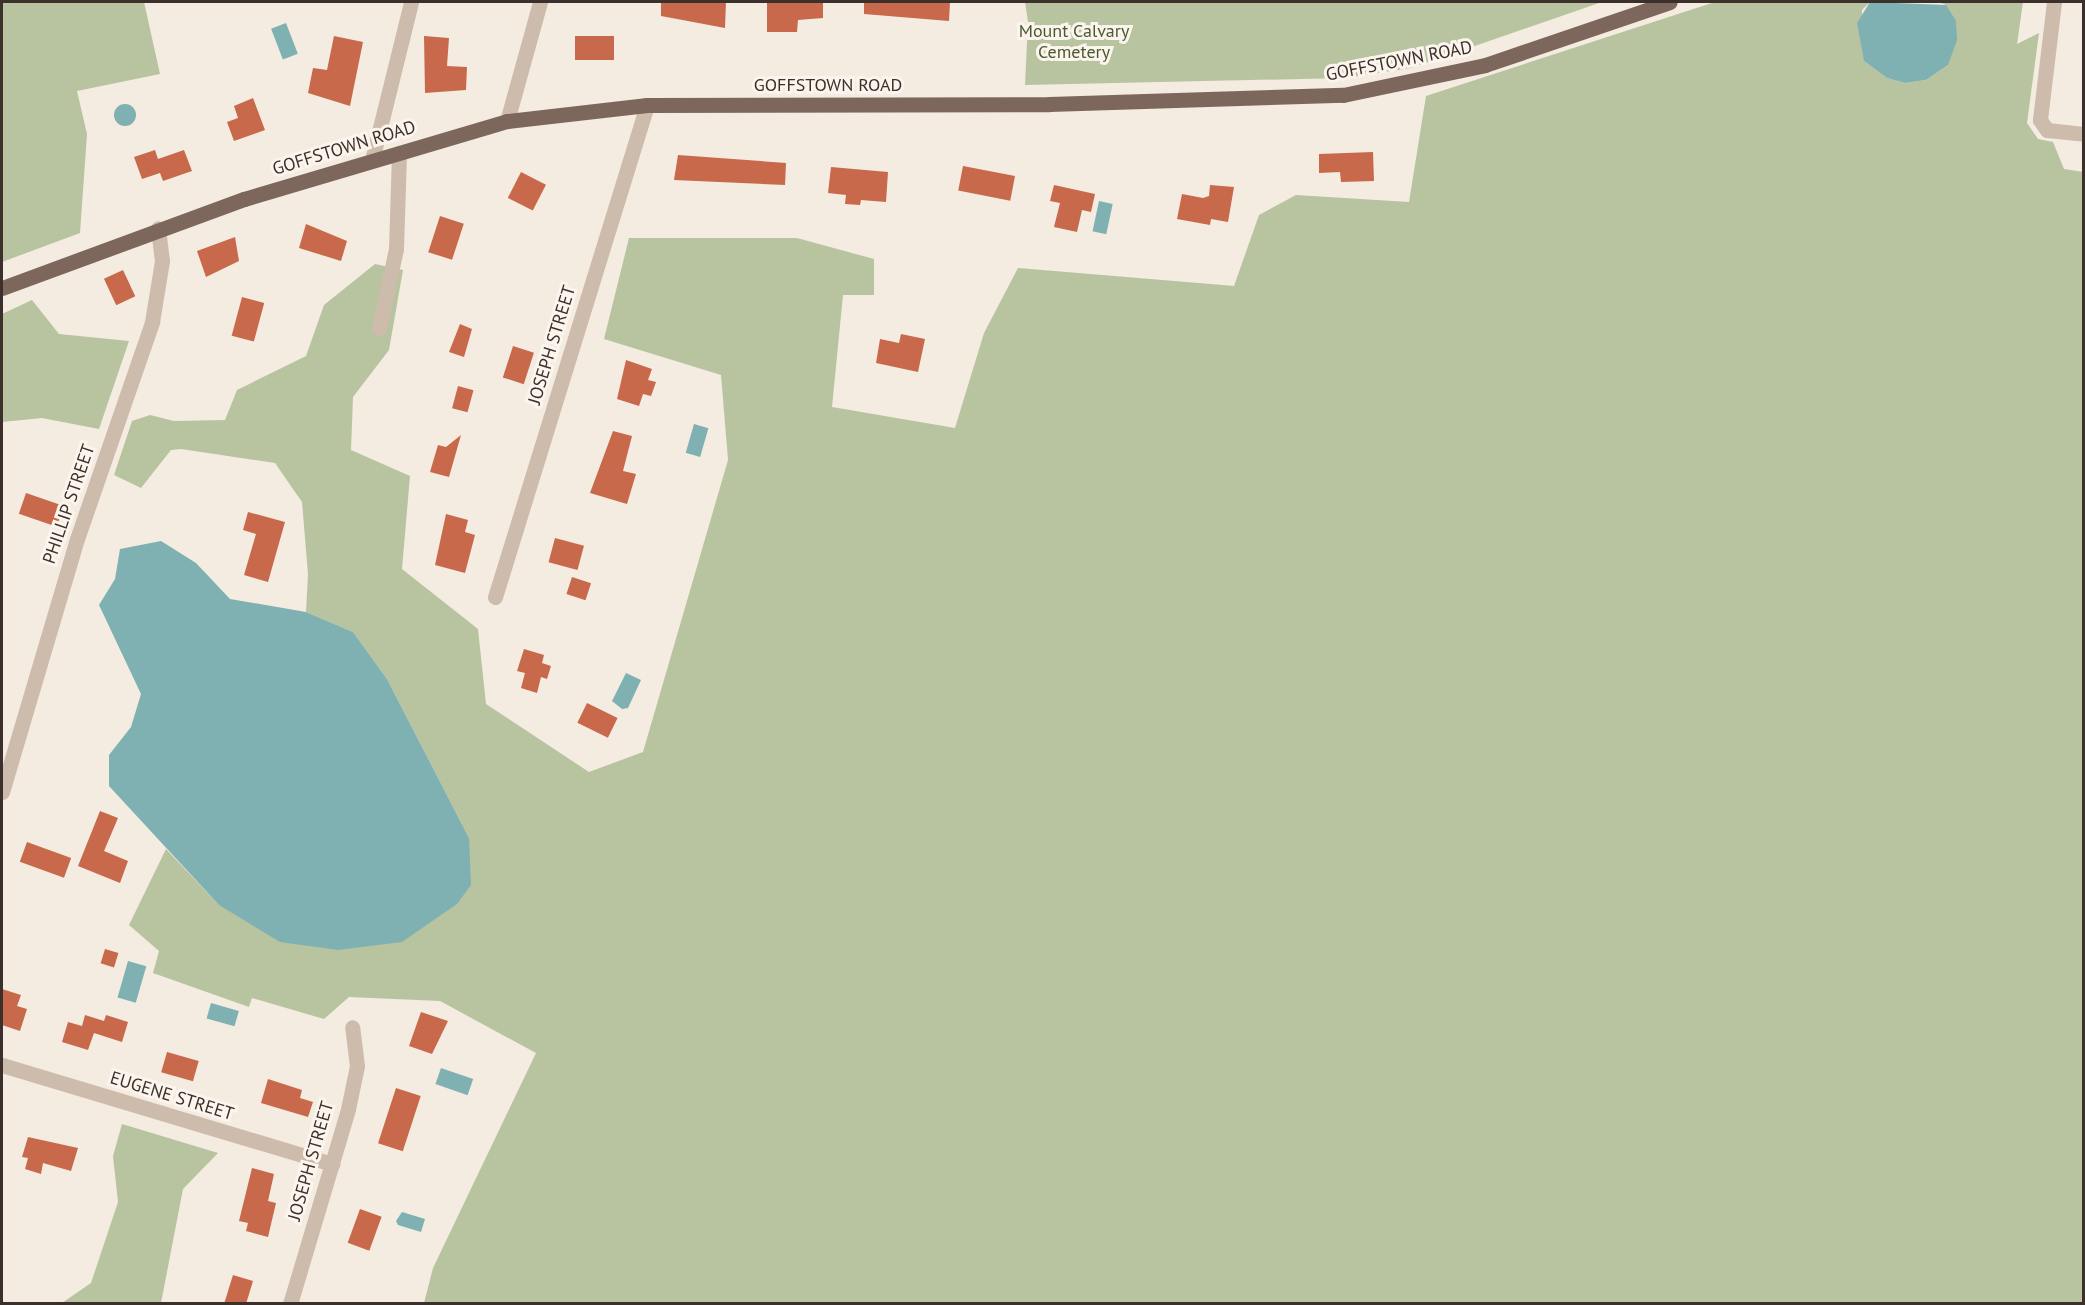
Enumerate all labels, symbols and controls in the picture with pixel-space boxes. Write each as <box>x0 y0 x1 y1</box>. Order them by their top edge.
park label: Mount Calvary Cemetery <box>1019 21 1129 63</box>
street label: GOFFSTOWN ROAD <box>1324 36 1474 86</box>
street label: GOFFSTOWN ROAD <box>754 74 902 96</box>
street label: GOFFSTOWN ROAD <box>270 116 418 180</box>
street label: JOSEPH STREET <box>524 283 580 407</box>
street label: PHILLIP STREET <box>38 441 100 567</box>
street label: EUGENE STREET <box>108 1067 236 1125</box>
street label: JOSEPH STREET <box>284 1099 338 1223</box>

